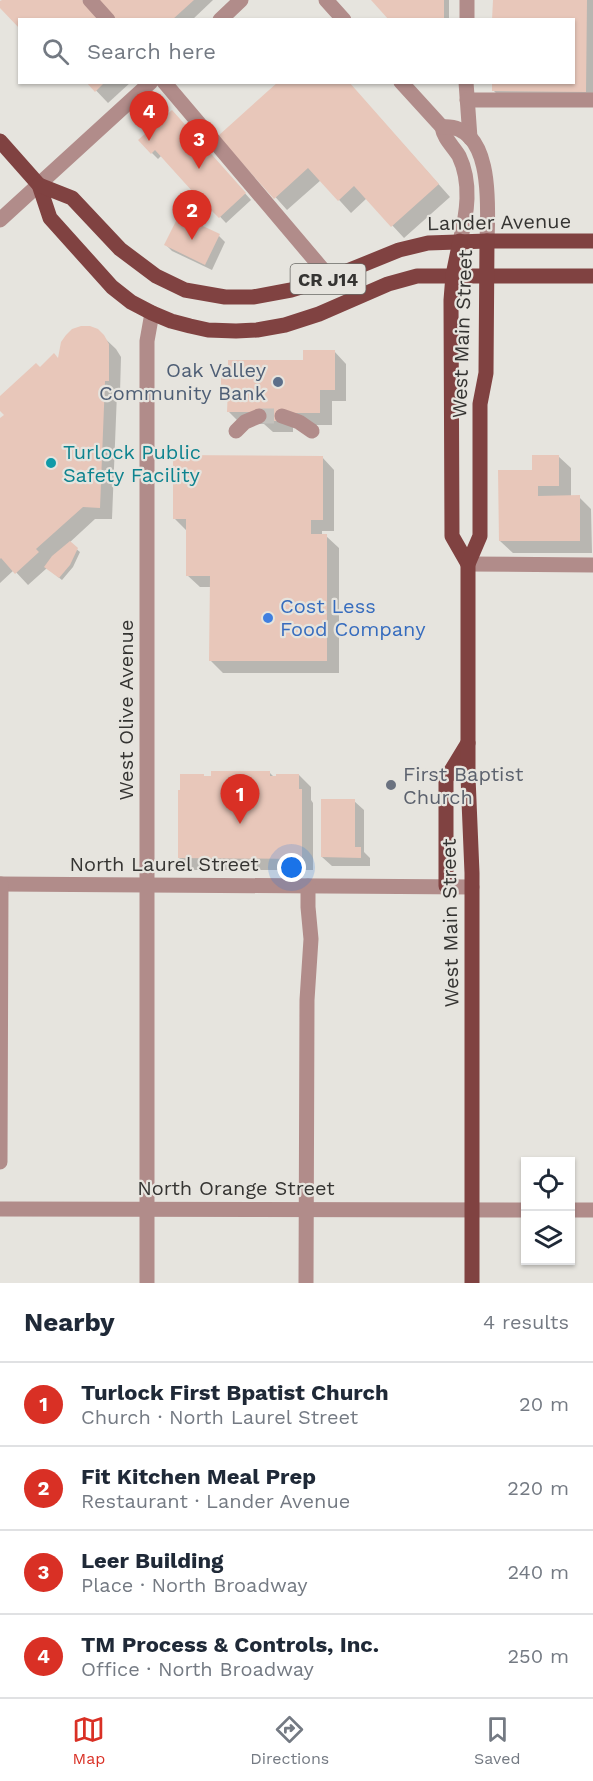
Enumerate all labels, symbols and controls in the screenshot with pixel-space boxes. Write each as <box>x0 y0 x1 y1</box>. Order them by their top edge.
search box <box>18 18 575 84</box>
icon: search <box>39 35 72 68</box>
text: Search here <box>87 39 216 64</box>
pin: 4 <box>130 92 168 141</box>
pin: 3 <box>180 120 218 169</box>
pin: 2 <box>172 190 212 240</box>
street label: Lander Avenue <box>427 209 571 235</box>
street label: West Main Street <box>447 249 477 419</box>
road number: CR J14 <box>290 264 366 294</box>
place label: Oak Valley Community Bank <box>99 358 267 405</box>
marker: Oak Valley Community Bank <box>271 375 285 389</box>
place label: Turlock Public Safety Facility <box>63 440 201 487</box>
marker: Turlock Public Safety Facility <box>44 456 58 470</box>
place label: Cost Less Food Company <box>280 594 426 641</box>
marker: Cost Less Food Company <box>261 611 275 625</box>
street label: West Olive Avenue <box>114 620 138 800</box>
place label: First Baptist Church <box>403 762 524 809</box>
pin: 1 <box>220 774 260 824</box>
marker: First Baptist Church <box>384 778 398 792</box>
street label: West Main Street <box>437 838 463 1008</box>
street label: North Laurel Street <box>69 852 259 876</box>
your location <box>277 853 306 882</box>
map controls <box>521 1157 575 1265</box>
button: locate <box>521 1157 575 1211</box>
street label: North Orange Street <box>137 1176 335 1200</box>
button: layers <box>521 1211 575 1265</box>
text: Nearby <box>24 1307 115 1337</box>
text: 4 results <box>483 1310 569 1334</box>
text: Turlock First Bpatist Church <box>81 1380 389 1405</box>
text: 1 <box>39 1392 48 1416</box>
text: 20 m <box>519 1392 569 1416</box>
text: Church · North Laurel Street <box>81 1405 358 1429</box>
text: Fit Kitchen Meal Prep <box>81 1464 316 1489</box>
text: 2 <box>38 1476 49 1500</box>
text: 220 m <box>507 1476 569 1500</box>
text: Restaurant · Lander Avenue <box>81 1489 350 1513</box>
text: Leer Building <box>81 1548 223 1573</box>
text: 3 <box>38 1560 49 1584</box>
text: 240 m <box>507 1560 569 1584</box>
text: Place · North Broadway <box>81 1573 308 1597</box>
text: TM Process & Controls, Inc. <box>81 1632 379 1657</box>
text: 4 <box>37 1644 50 1668</box>
text: 250 m <box>507 1644 569 1668</box>
text: Office · North Broadway <box>81 1657 314 1681</box>
tab: Map <box>72 1713 105 1768</box>
tab: Directions <box>250 1713 329 1768</box>
tab: Saved <box>474 1713 521 1768</box>

